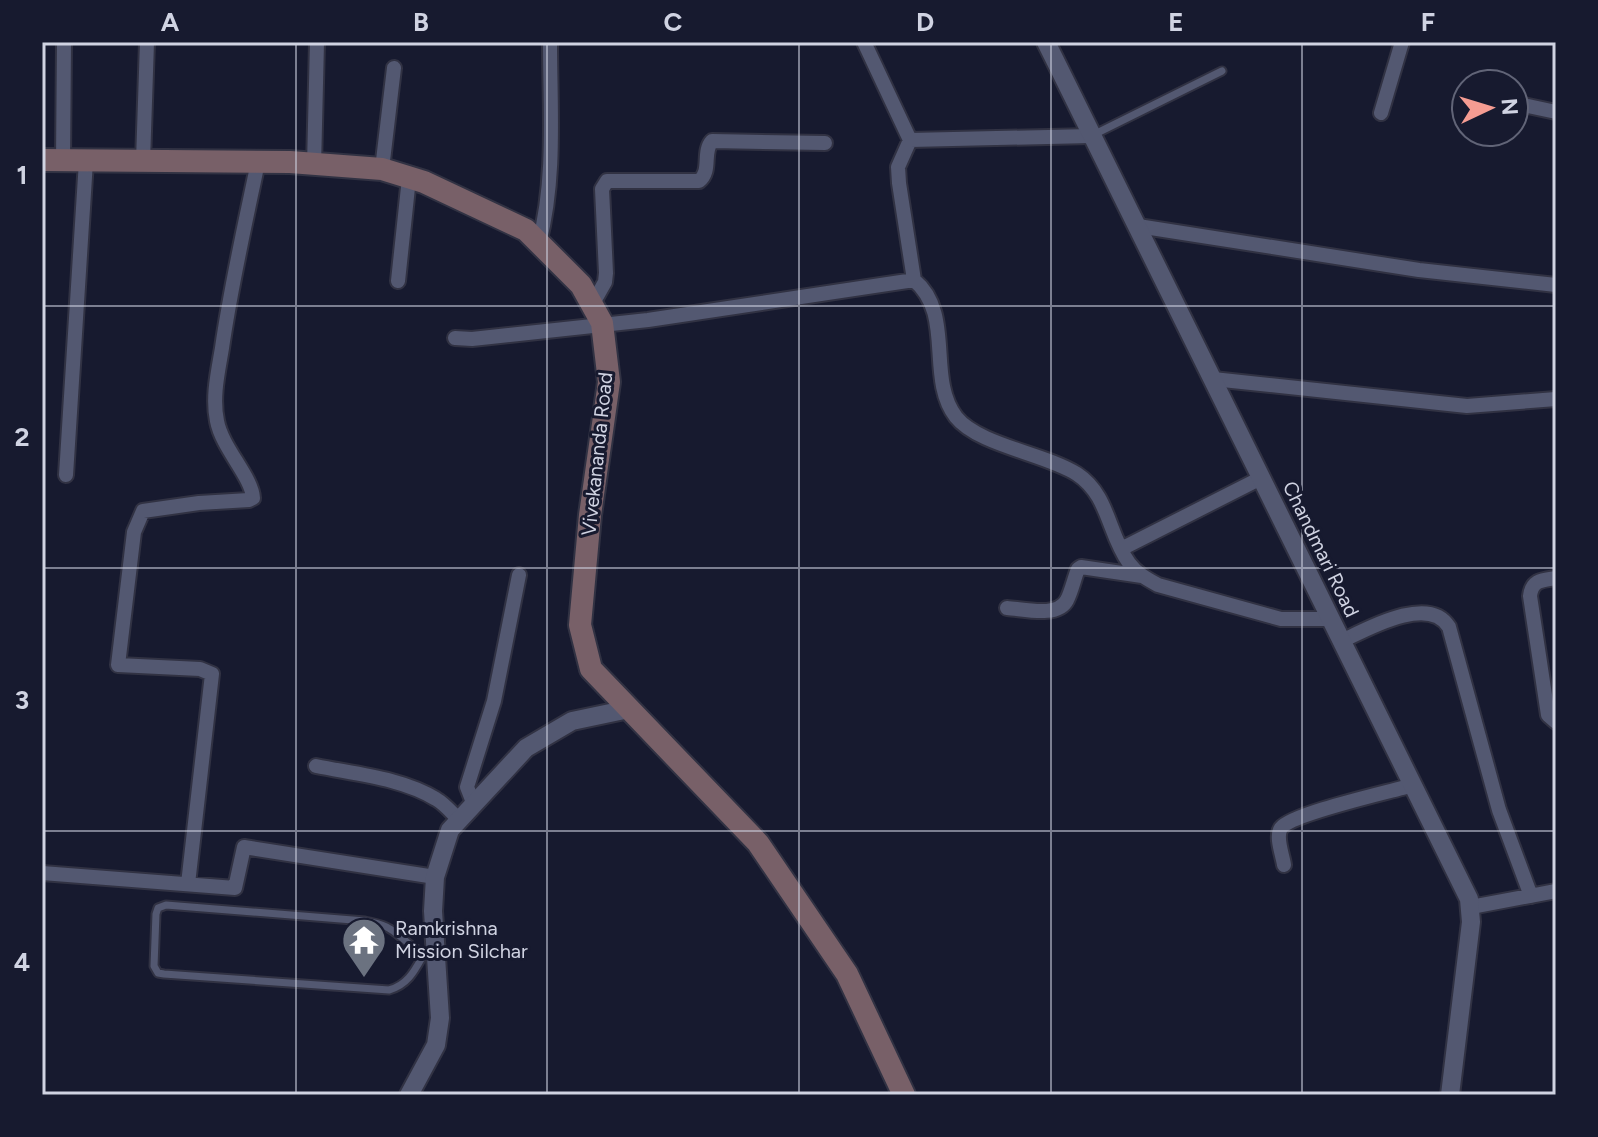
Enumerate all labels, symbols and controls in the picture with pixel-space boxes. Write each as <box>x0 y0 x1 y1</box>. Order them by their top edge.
text: A <box>161 6 180 38</box>
text: B <box>413 6 429 38</box>
text: C <box>664 6 683 38</box>
text: D <box>916 6 934 38</box>
text: E <box>1168 6 1184 38</box>
text: F <box>1421 6 1435 38</box>
north arrow <box>1450 68 1530 148</box>
text: N <box>1495 97 1524 116</box>
text: 1 <box>17 159 27 191</box>
street label: Vivekananda Road <box>576 371 618 537</box>
text: 2 <box>14 421 30 453</box>
street label: Chandmari Road <box>1278 477 1364 621</box>
text: 3 <box>15 684 29 716</box>
temple icon: Ramkrishna Mission Silchar <box>340 916 388 979</box>
place label: Ramkrishna Mission Silchar <box>395 916 528 963</box>
text: 4 <box>14 946 30 978</box>

